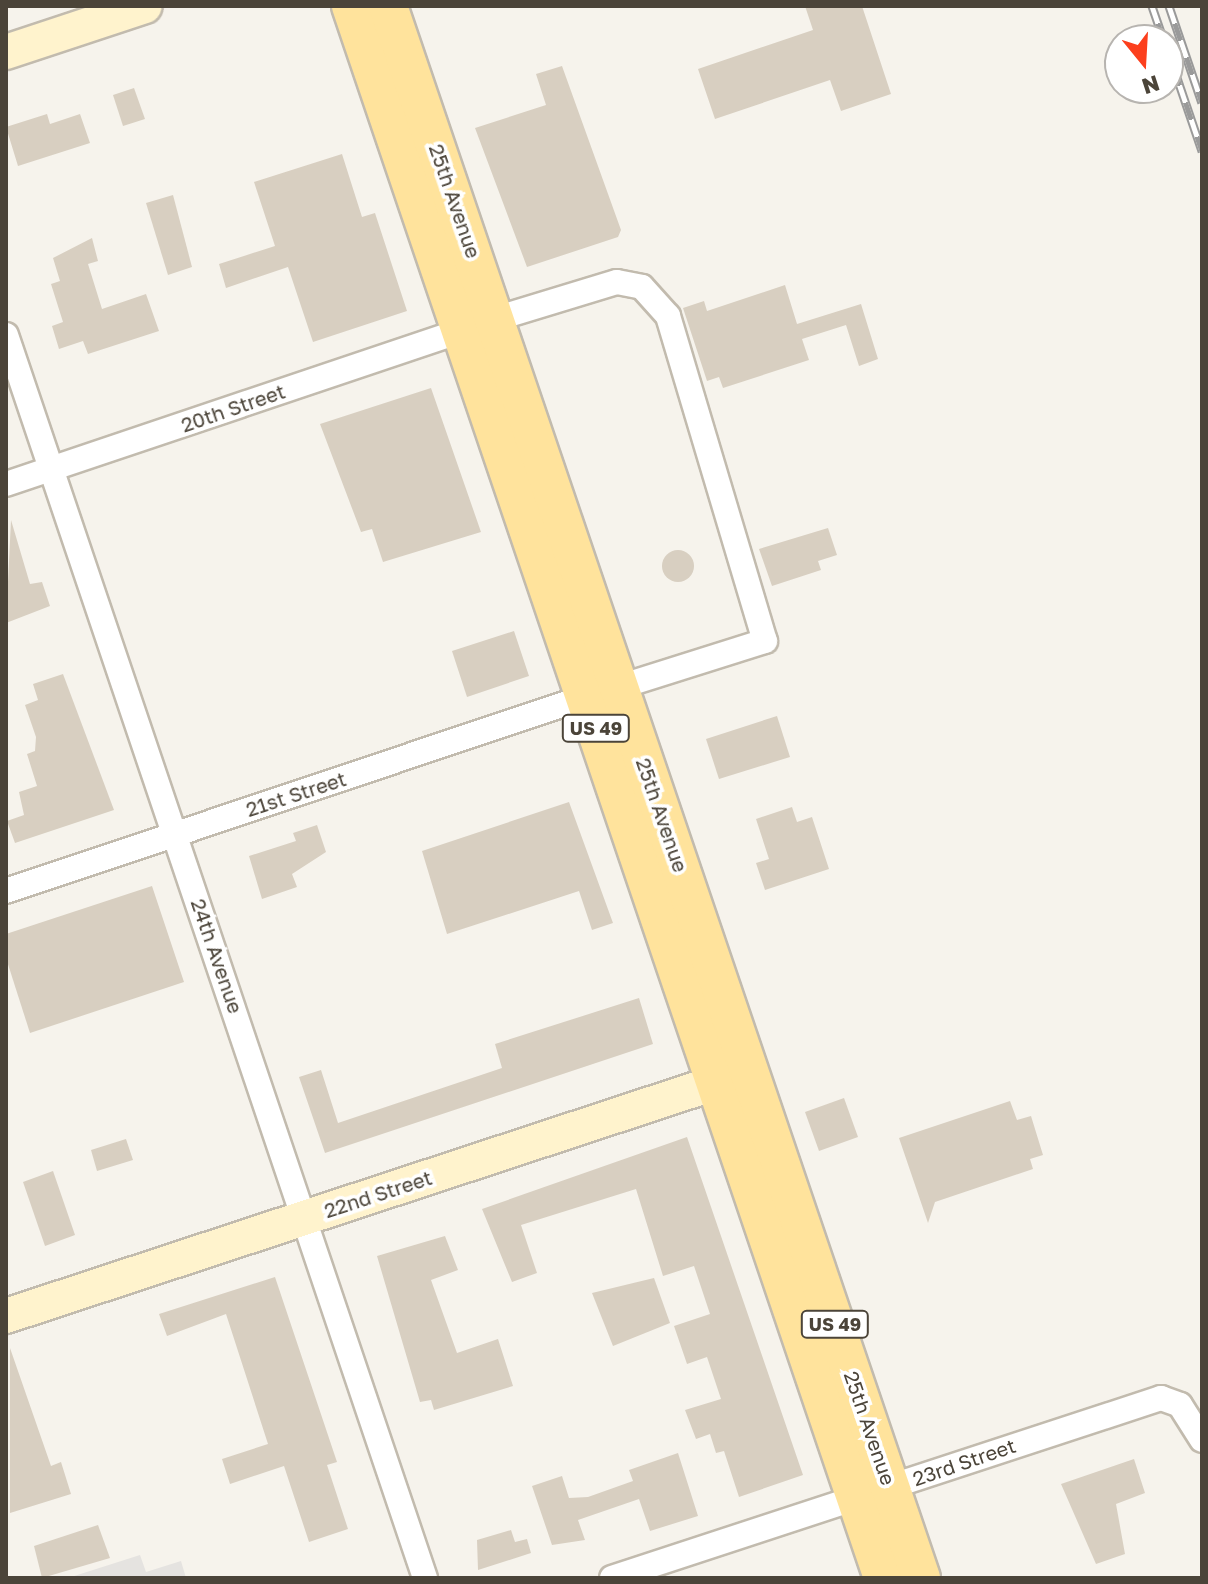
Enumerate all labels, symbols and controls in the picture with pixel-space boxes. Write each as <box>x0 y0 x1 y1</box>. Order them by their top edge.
north arrow <box>1104 24 1184 104</box>
text: N <box>1139 70 1163 101</box>
street label: 25th Avenue <box>424 141 486 261</box>
street label: 20th Street <box>178 379 288 437</box>
road number: US 49 <box>560 714 632 742</box>
street label: 25th Avenue <box>631 755 693 875</box>
street label: 21st Street <box>243 767 349 821</box>
street label: 24th Avenue <box>186 896 248 1016</box>
street label: 22nd Street <box>321 1165 435 1223</box>
road number: US 49 <box>799 1310 871 1338</box>
street label: 25th Avenue <box>839 1368 901 1488</box>
street label: 23rd Street <box>909 1433 1019 1491</box>

